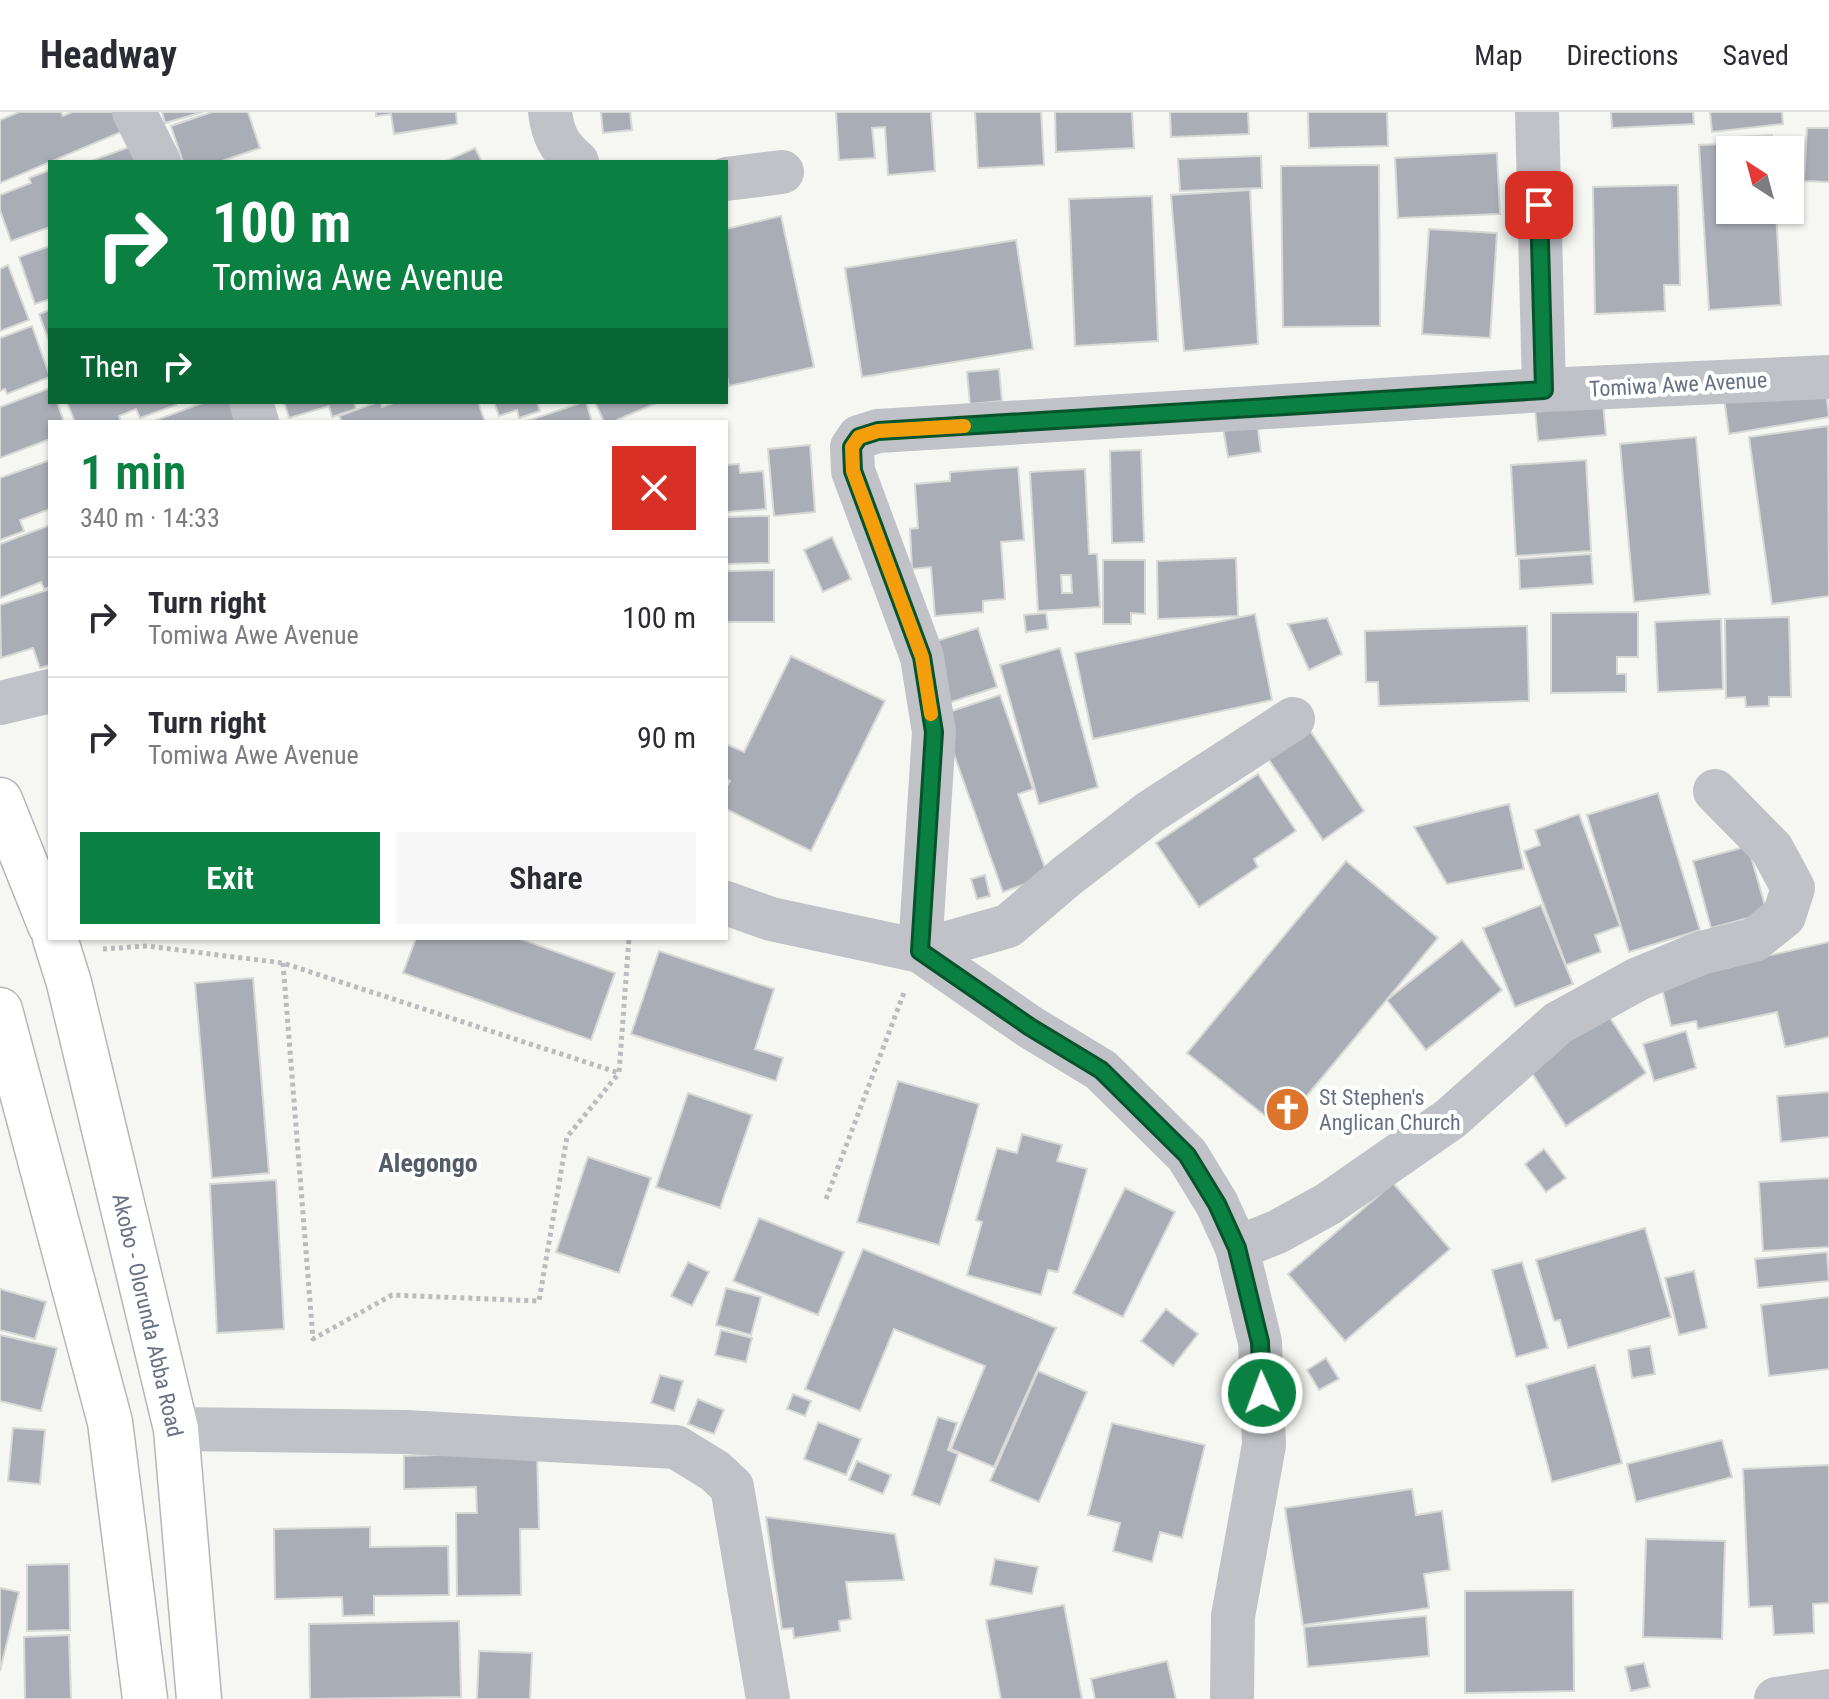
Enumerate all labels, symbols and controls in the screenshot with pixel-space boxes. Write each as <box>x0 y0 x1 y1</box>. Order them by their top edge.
text: Headway <box>40 33 177 77</box>
text: Map <box>1474 39 1523 72</box>
text: Directions <box>1567 39 1678 72</box>
text: Saved <box>1722 39 1789 72</box>
north arrow <box>1716 136 1804 224</box>
map controls <box>1716 136 1804 224</box>
pin <box>1505 171 1573 239</box>
icon: arrive <box>1517 183 1561 227</box>
text: 100 m <box>212 190 351 256</box>
icon: right <box>80 192 184 296</box>
text: Tomiwa Awe Avenue <box>212 257 504 299</box>
icon: right <box>155 344 199 388</box>
text: Then <box>80 349 139 384</box>
street label: Tomiwa Awe Avenue <box>1588 367 1768 402</box>
text: 1 min <box>80 444 186 501</box>
button: close <box>612 446 696 530</box>
text: 340 m · 14:33 <box>80 503 220 533</box>
text: Turn right <box>148 585 266 620</box>
icon: right <box>80 595 124 639</box>
text: 100 m <box>622 600 696 635</box>
text: Tomiwa Awe Avenue <box>148 620 359 650</box>
text: Turn right <box>148 705 266 740</box>
icon: right <box>80 715 124 759</box>
text: 90 m <box>637 720 696 755</box>
text: Tomiwa Awe Avenue <box>148 740 359 770</box>
button: Exit <box>80 832 380 924</box>
button: Share <box>396 832 696 924</box>
place label: St Stephen's Anglican Church <box>1319 1085 1461 1135</box>
church icon: St Stephen's Anglican Church <box>1264 1086 1312 1134</box>
district label: Alegongo <box>378 1148 478 1178</box>
street label: Akobo - Olorunda Abba Road <box>107 1191 188 1439</box>
position arrow <box>1220 1351 1304 1435</box>

